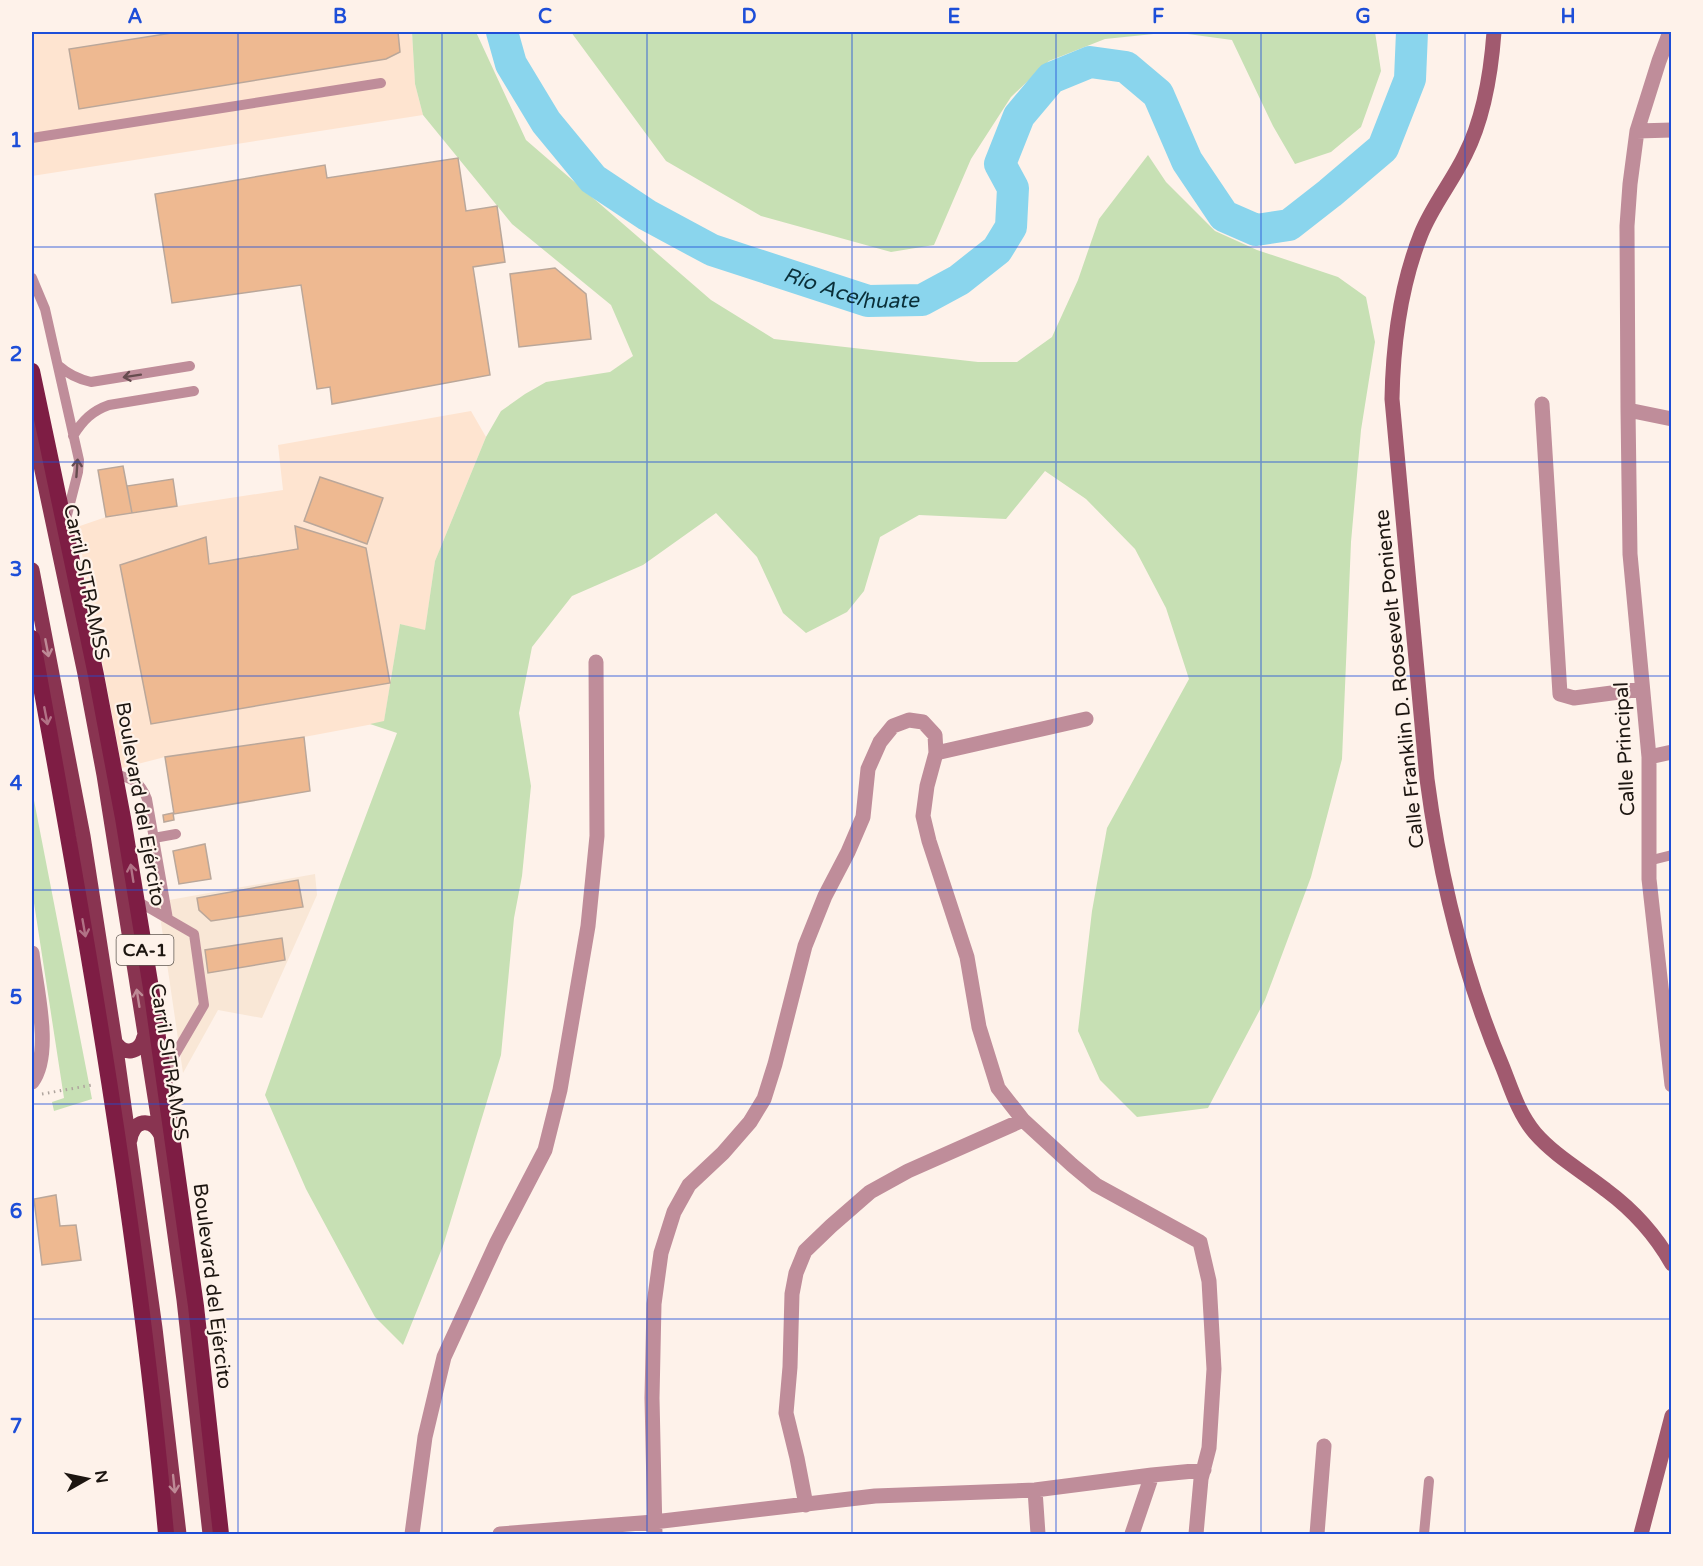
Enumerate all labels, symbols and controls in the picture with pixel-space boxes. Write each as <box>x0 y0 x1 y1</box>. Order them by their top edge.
text: A <box>128 5 143 29</box>
text: B <box>333 5 347 29</box>
text: C <box>538 5 552 29</box>
text: D <box>741 5 757 29</box>
text: E <box>948 5 961 29</box>
text: F <box>1152 5 1164 29</box>
text: G <box>1355 5 1371 29</box>
text: H <box>1560 5 1576 29</box>
text: 1 <box>10 129 22 153</box>
water label: Río Acelhuate <box>780 262 920 314</box>
text: 2 <box>10 343 22 367</box>
one-way arrow <box>123 370 143 381</box>
one-way arrow <box>72 459 83 479</box>
street label: Carril SITRAMSS <box>58 502 114 662</box>
street label: Calle Franklin D. Roosevelt Poniente <box>1370 508 1430 850</box>
text: 3 <box>10 558 22 582</box>
one-way arrow <box>42 638 53 657</box>
street label: Calle Principal <box>1610 681 1640 817</box>
street label: Boulevard del Ejército <box>110 700 170 908</box>
one-way arrow <box>41 705 52 725</box>
text: 4 <box>10 772 23 796</box>
one-way arrow <box>127 864 138 883</box>
one-way arrow <box>79 918 90 938</box>
road number: CA-1 <box>116 935 174 965</box>
street label: Carril SITRAMSS <box>145 982 193 1143</box>
text: 5 <box>10 986 22 1010</box>
one-way arrow <box>133 988 144 1008</box>
street label: Boulevard del Ejército <box>187 1182 237 1390</box>
text: 6 <box>10 1200 22 1224</box>
text: 7 <box>10 1415 22 1439</box>
north arrow <box>57 1449 117 1509</box>
text: N <box>90 1469 112 1485</box>
one-way arrow <box>168 1474 179 1494</box>

